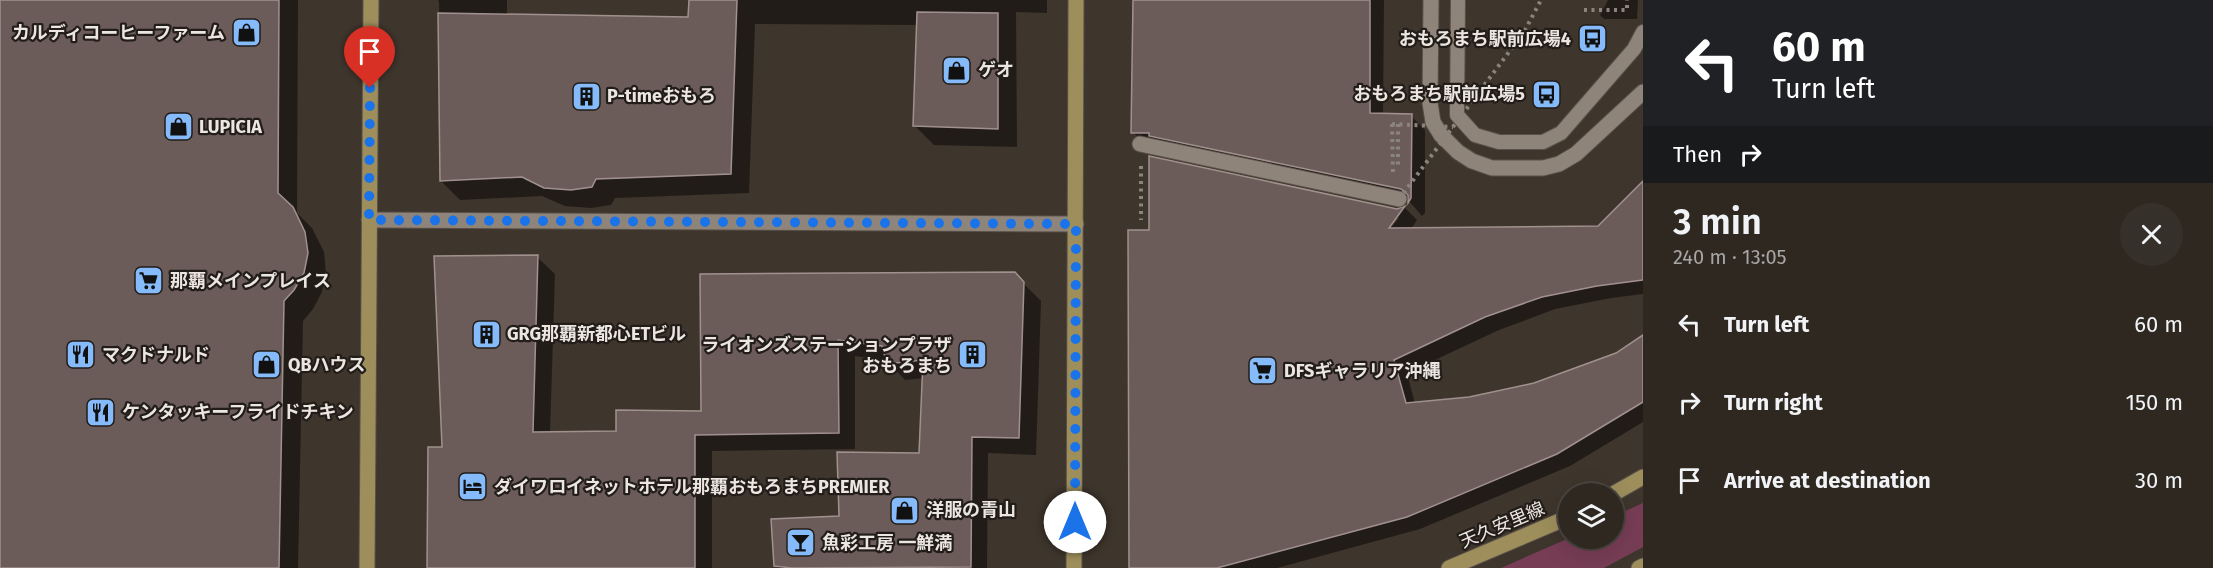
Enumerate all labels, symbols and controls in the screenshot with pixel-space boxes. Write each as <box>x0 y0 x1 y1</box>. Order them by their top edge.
shop icon: カルディコーヒーファーム <box>230 17 262 49</box>
place label: カルディコーヒーファーム <box>12 22 225 44</box>
text: 60 m <box>1772 22 1866 72</box>
bus stop icon: おもろまち駅前広場4 <box>1576 23 1608 55</box>
icon: left <box>1673 24 1751 102</box>
pin <box>344 26 395 88</box>
place label: おもろまち駅前広場4 <box>1399 28 1571 50</box>
icon: arrive <box>353 35 386 68</box>
shop icon: ゲオ <box>941 54 973 86</box>
place label: ゲオ <box>978 59 1014 81</box>
text: Turn left <box>1772 73 1875 105</box>
bus stop icon: おもろまち駅前広場5 <box>1530 78 1562 110</box>
building icon: P-timeおもろ <box>570 80 602 112</box>
place label: おもろまち駅前広場5 <box>1353 83 1525 105</box>
place label: P-timeおもろ <box>607 85 716 107</box>
shop icon: LUPICIA <box>162 111 194 143</box>
place label: LUPICIA <box>199 116 262 138</box>
icon: right <box>1734 138 1767 171</box>
text: Then <box>1673 141 1722 168</box>
text: 3 min <box>1673 200 1762 244</box>
button: close <box>2120 203 2183 266</box>
text: 240 m · 13:05 <box>1673 245 1787 269</box>
supermarket icon: 那覇メインプレイス <box>133 265 165 297</box>
place label: 那覇メインプレイス <box>170 270 331 292</box>
icon: left <box>1673 308 1706 341</box>
text: Turn left <box>1724 311 1809 338</box>
text: 60 m <box>2134 311 2183 338</box>
building icon: GRG那覇新都心ETビル <box>470 318 502 350</box>
place label: GRG那覇新都心ETビル <box>507 323 686 345</box>
place label: ライオンズステーションプラザ おもろまち <box>701 334 952 377</box>
restaurant icon: マクドナルド <box>65 339 97 371</box>
building icon: ライオンズステーションプラザ おもろまち <box>957 339 989 371</box>
place label: マクドナルド <box>102 344 210 366</box>
shop icon: QBハウス <box>251 349 283 381</box>
place label: QBハウス <box>288 354 366 376</box>
supermarket icon: DFSギャラリア沖縄 <box>1247 355 1279 387</box>
place label: DFSギャラリア沖縄 <box>1284 360 1440 382</box>
icon: right <box>1673 386 1706 419</box>
text: Turn right <box>1724 389 1823 416</box>
text: 150 m <box>2125 389 2183 416</box>
restaurant icon: ケンタッキーフライドチキン <box>85 396 117 428</box>
place label: ケンタッキーフライドチキン <box>122 401 354 423</box>
icon: arrive <box>1673 464 1706 497</box>
text: Arrive at destination <box>1724 467 1931 494</box>
text: 30 m <box>2135 467 2183 494</box>
hotel icon: ダイワロイネットホテル那覇おもろまちPREMIER <box>457 471 489 503</box>
place label: ダイワロイネットホテル那覇おもろまちPREMIER <box>494 476 890 498</box>
map controls <box>1558 483 1624 549</box>
button: layers <box>1558 483 1624 549</box>
position arrow <box>1043 490 1107 554</box>
shop icon: 洋服の青山 <box>889 494 921 526</box>
street label: 天久安里線 <box>1456 497 1548 553</box>
place label: 洋服の青山 <box>926 499 1016 521</box>
bar icon: 魚彩工房 一鮮満 <box>785 527 817 559</box>
place label: 魚彩工房 一鮮満 <box>822 532 952 554</box>

